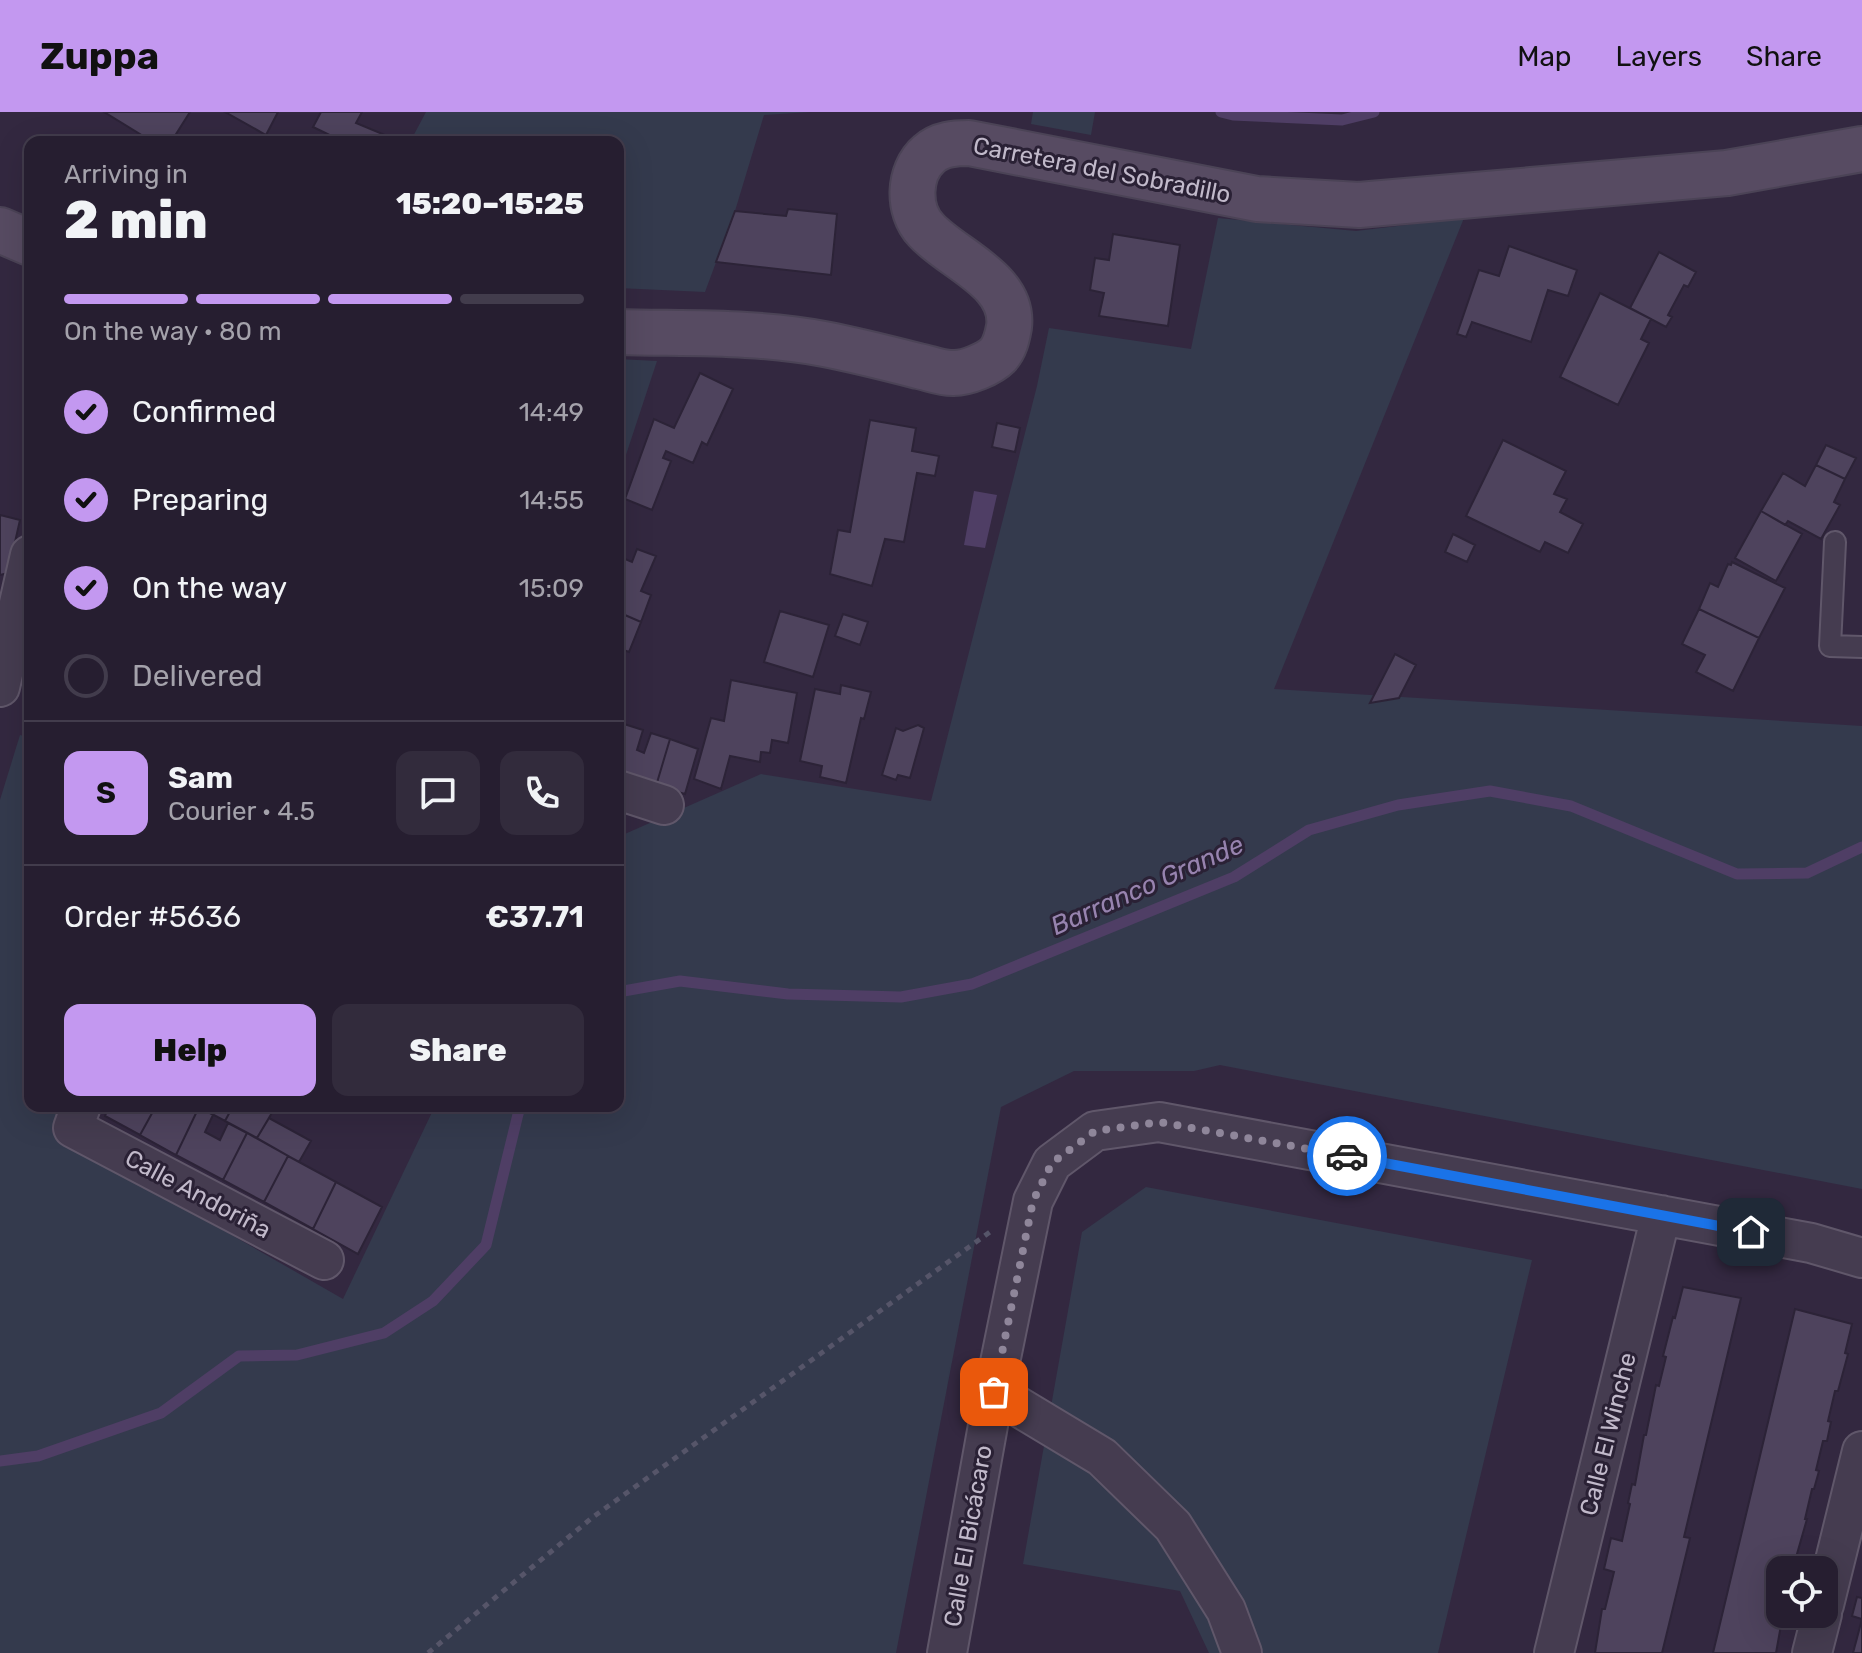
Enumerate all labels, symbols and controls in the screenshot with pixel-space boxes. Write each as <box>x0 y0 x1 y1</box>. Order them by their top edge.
text: Zuppa <box>40 33 159 79</box>
text: Map <box>1517 40 1572 73</box>
text: Layers <box>1616 40 1702 73</box>
text: Share <box>1746 40 1822 73</box>
street label: Carretera del Sobradillo <box>971 131 1233 209</box>
text: Arriving in <box>64 159 188 190</box>
text: 15:20–15:25 <box>396 186 584 222</box>
text: 2 min <box>64 189 208 251</box>
text: On the way · 80 m <box>64 316 282 347</box>
icon: check <box>64 390 108 434</box>
text: Confirmed <box>132 394 276 430</box>
text: 14:49 <box>519 397 584 428</box>
icon: check <box>64 478 108 522</box>
text: Preparing <box>132 482 268 518</box>
text: 14:55 <box>519 485 584 516</box>
icon: check <box>64 566 108 610</box>
text: On the way <box>132 570 287 606</box>
text: 15:09 <box>519 573 584 604</box>
text: Delivered <box>132 658 263 694</box>
button: chat <box>396 751 480 835</box>
button: phone <box>500 751 584 835</box>
text: Sam <box>168 760 233 796</box>
text: S <box>96 775 116 811</box>
text: Courier · 4.5 <box>168 796 315 827</box>
water label: Barranco Grande <box>1046 829 1249 942</box>
text: Order #5636 <box>64 899 241 935</box>
text: €37.71 <box>486 899 584 935</box>
button: Help <box>64 1004 316 1096</box>
button: Share <box>332 1004 584 1096</box>
courier <box>1307 1116 1387 1196</box>
icon: car <box>1325 1134 1369 1178</box>
street label: Calle Andoriña <box>120 1144 276 1244</box>
pin <box>1717 1198 1785 1266</box>
icon: home <box>1729 1210 1773 1254</box>
street label: Calle El Winche <box>1574 1350 1642 1518</box>
pin <box>960 1358 1028 1426</box>
icon: bag <box>972 1370 1016 1414</box>
street label: Calle El Bicácaro <box>938 1443 998 1629</box>
map controls <box>1766 1556 1838 1628</box>
button: locate <box>1766 1556 1838 1628</box>

